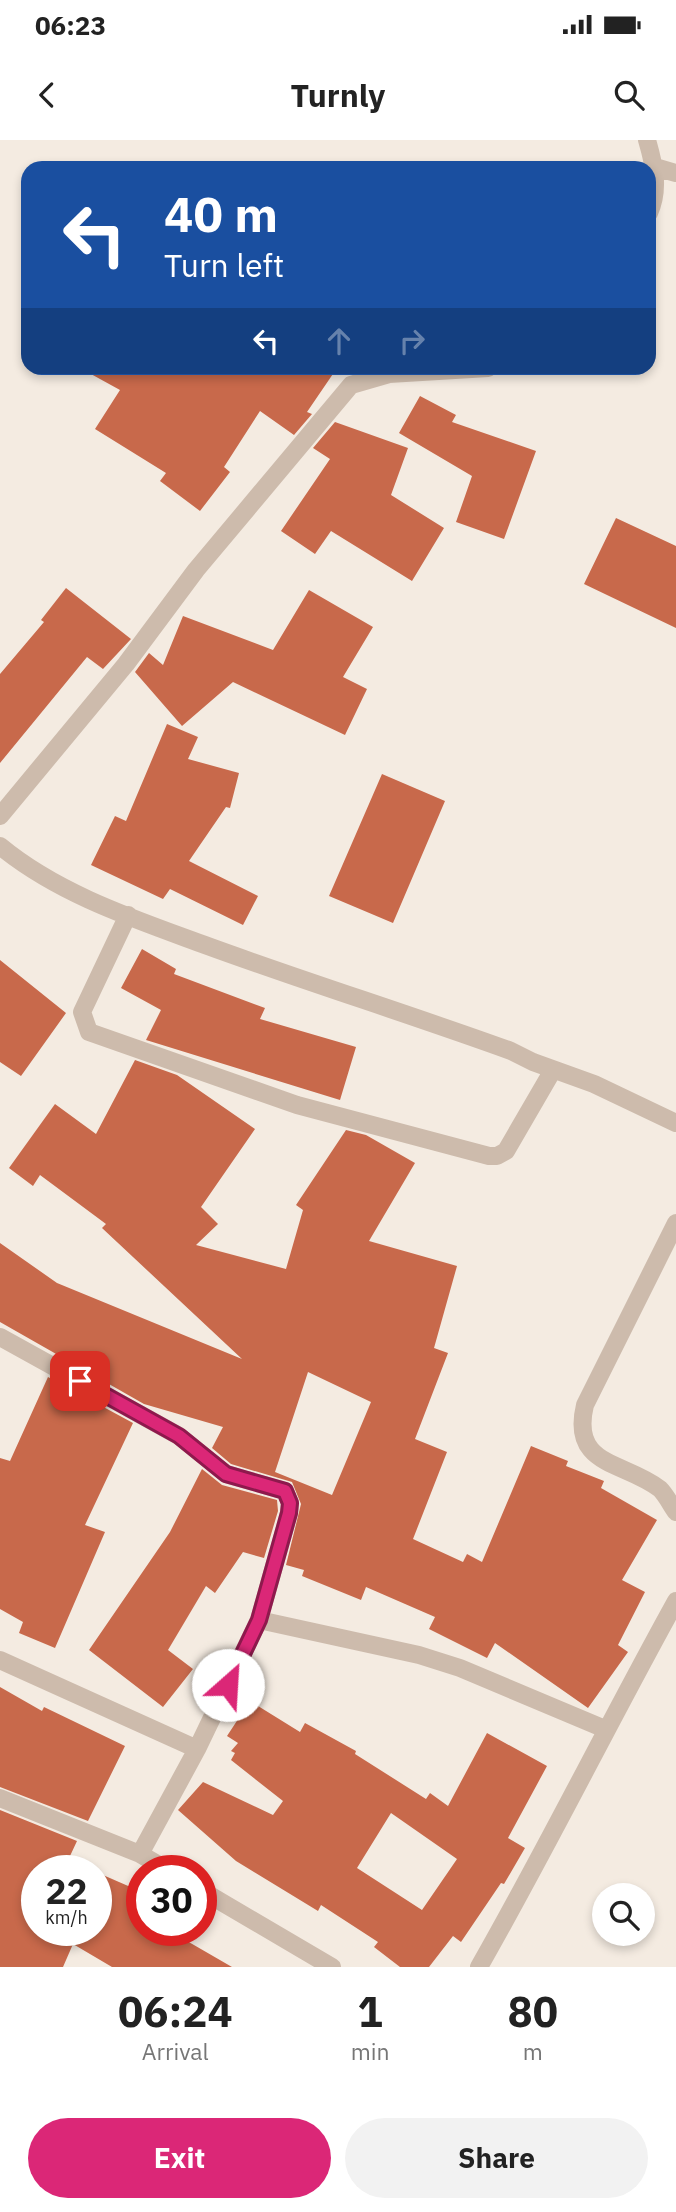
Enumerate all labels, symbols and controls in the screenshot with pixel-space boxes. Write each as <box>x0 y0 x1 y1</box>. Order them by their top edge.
text: 06:23 <box>35 8 106 42</box>
text: Turnly <box>291 74 385 116</box>
icon: back <box>28 76 66 114</box>
icon: search <box>610 76 648 114</box>
text: 40 m <box>164 182 278 245</box>
icon: left <box>49 189 140 280</box>
text: Turn left <box>164 244 284 286</box>
icon: left <box>247 322 285 360</box>
icon: ahead <box>320 322 358 360</box>
icon: right <box>393 322 431 360</box>
pin <box>50 1351 110 1411</box>
icon: arrive <box>61 1362 99 1400</box>
position arrow <box>191 1648 265 1722</box>
speed limit sign: 30 <box>126 1855 217 1946</box>
text: 22 <box>45 1868 88 1914</box>
map controls <box>592 1883 655 1946</box>
button: search <box>592 1883 655 1946</box>
text: km/h <box>45 1906 88 1929</box>
text: 06:24 <box>118 1984 233 2039</box>
text: 1 <box>358 1984 383 2039</box>
text: 80 <box>508 1984 558 2039</box>
text: Arrival <box>142 2036 209 2066</box>
text: min <box>351 2036 390 2066</box>
text: m <box>523 2036 543 2066</box>
button: Exit <box>28 2118 331 2198</box>
button: Share <box>345 2118 648 2198</box>

